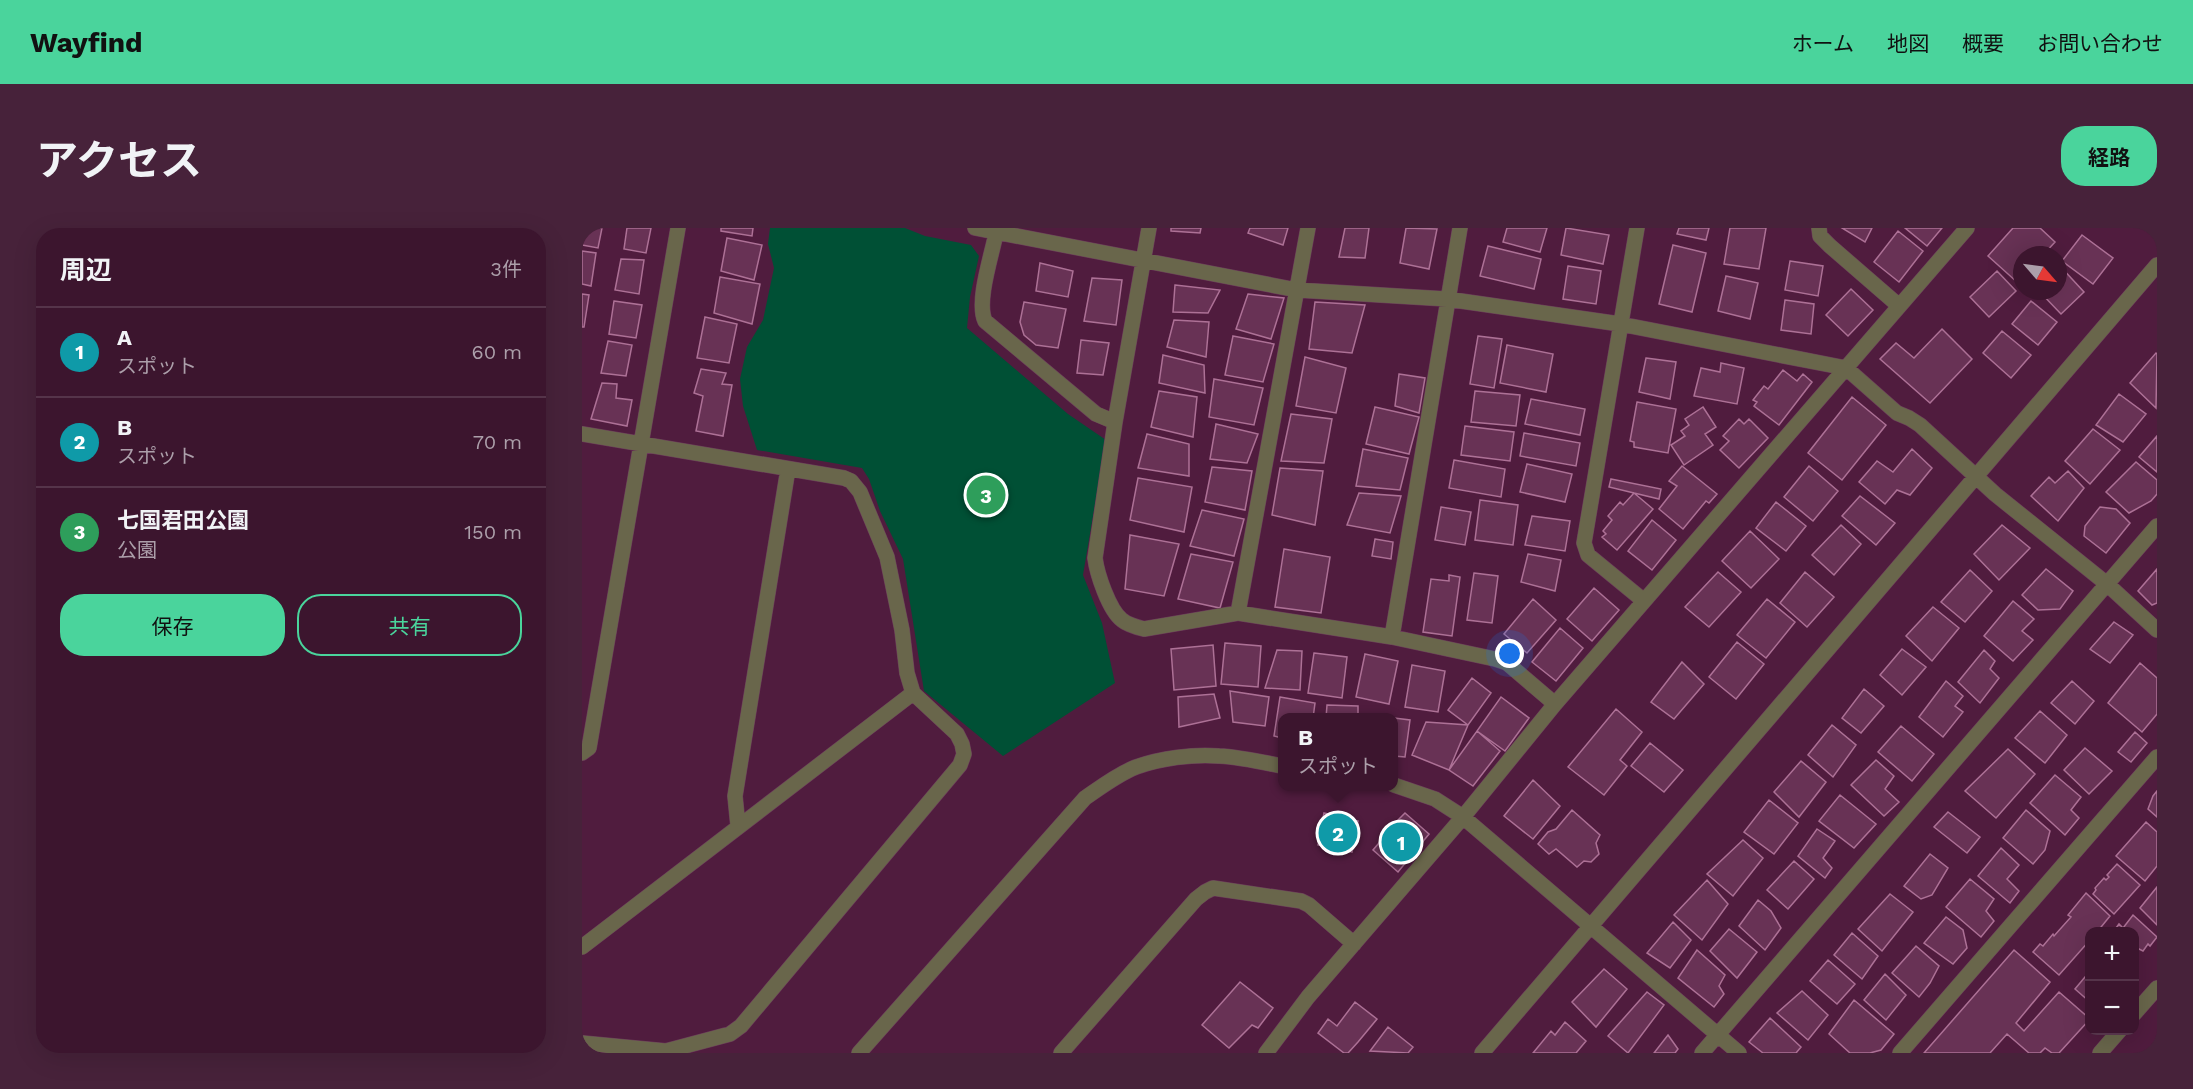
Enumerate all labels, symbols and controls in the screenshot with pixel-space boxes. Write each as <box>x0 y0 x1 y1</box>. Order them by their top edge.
text: Wayfind <box>30 26 143 59</box>
text: ホーム <box>1792 31 1854 56</box>
text: 地図 <box>1887 31 1929 56</box>
text: 概要 <box>1962 31 2004 56</box>
text: お問い合わせ <box>2037 31 2163 56</box>
button: 経路 <box>2061 126 2157 186</box>
text: アクセス <box>36 136 202 185</box>
north arrow <box>2013 246 2067 300</box>
text: 周辺 <box>60 255 112 285</box>
text: 3件 <box>490 257 522 281</box>
text: A <box>117 325 132 350</box>
text: 1 <box>75 340 84 364</box>
text: 60 m <box>472 340 522 364</box>
text: スポット <box>117 354 197 378</box>
text: B <box>117 415 132 440</box>
text: 2 <box>74 430 85 454</box>
text: 70 m <box>473 430 522 454</box>
text: スポット <box>117 444 197 468</box>
pin: 3 <box>966 472 1006 518</box>
text: 七国君田公園 <box>117 508 249 533</box>
text: 3 <box>74 520 85 544</box>
text: 150 m <box>464 520 522 544</box>
text: 公園 <box>117 538 157 562</box>
button: 保存 <box>60 594 285 656</box>
button: 共有 <box>297 594 522 656</box>
your location <box>1495 639 1524 668</box>
popup <box>1278 713 1398 791</box>
text: B <box>1298 725 1313 750</box>
text: スポット <box>1298 754 1378 778</box>
pin: 2 <box>1318 810 1358 856</box>
pin: 1 <box>1382 820 1420 864</box>
map controls <box>2085 927 2139 1035</box>
button: + <box>2085 927 2139 981</box>
button: − <box>2085 981 2139 1035</box>

